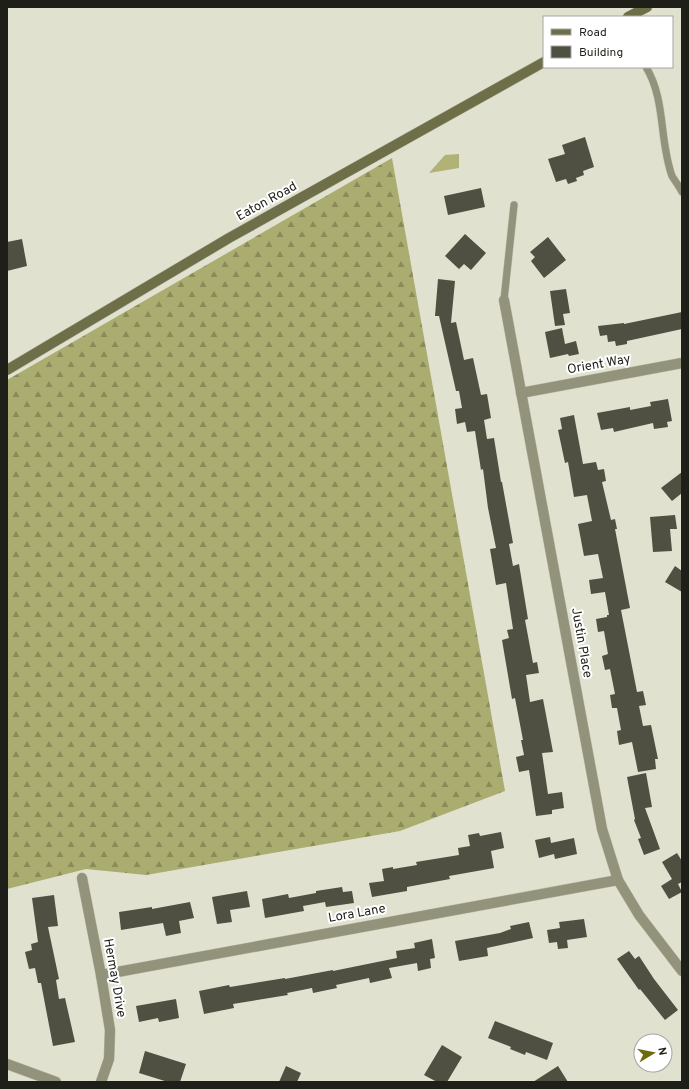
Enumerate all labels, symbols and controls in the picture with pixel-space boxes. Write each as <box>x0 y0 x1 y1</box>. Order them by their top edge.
legend <box>543 16 673 68</box>
text: Road <box>579 25 607 41</box>
text: Building <box>579 45 623 61</box>
street label: Eaton Road <box>234 179 300 225</box>
street label: Orient Way <box>566 352 632 378</box>
street label: Justin Place <box>567 607 595 679</box>
street label: Lora Lane <box>327 901 387 927</box>
street label: Hermay Drive <box>99 937 129 1019</box>
north arrow <box>633 1033 673 1073</box>
text: N <box>654 1046 669 1057</box>

